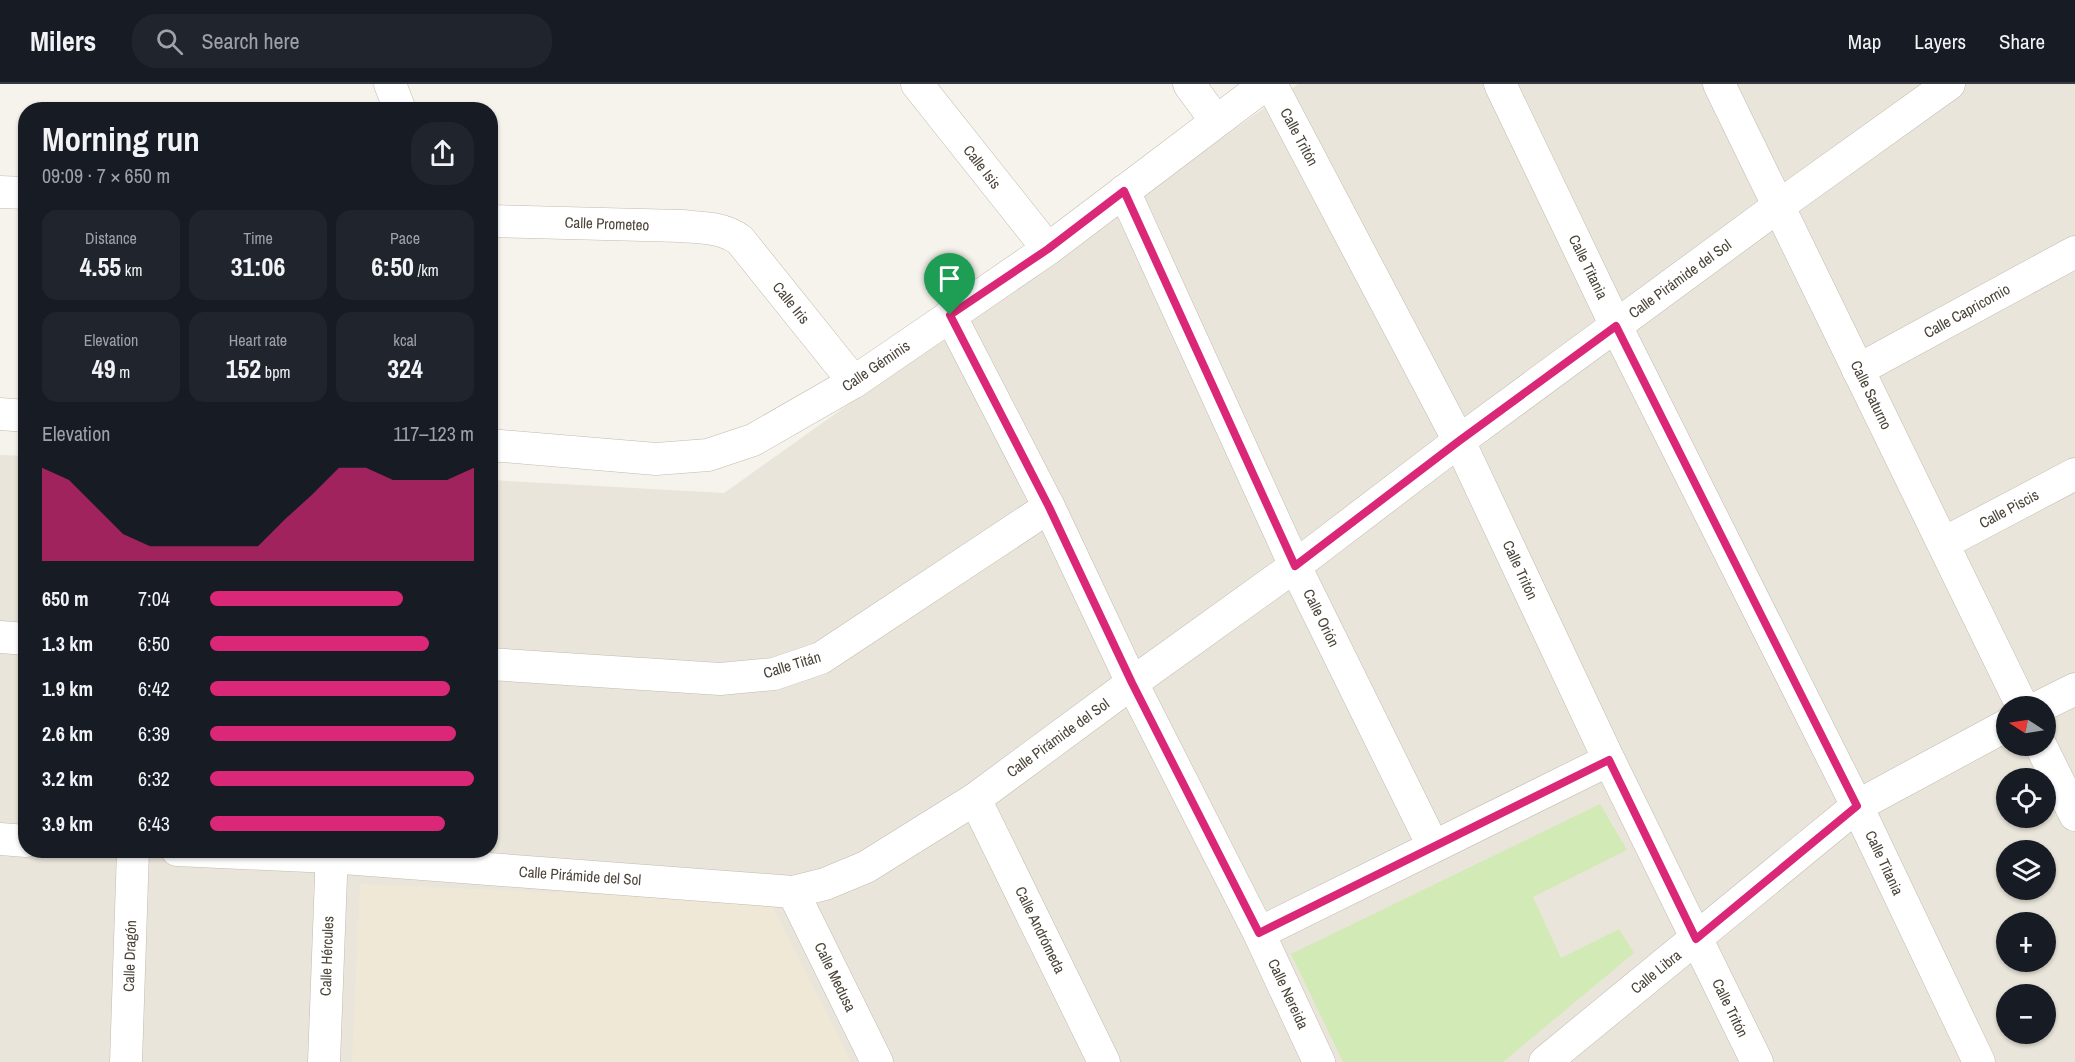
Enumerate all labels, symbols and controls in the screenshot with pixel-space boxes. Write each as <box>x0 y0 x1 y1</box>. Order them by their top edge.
search box <box>132 14 552 68</box>
text: Milers <box>30 22 96 60</box>
icon: search <box>153 25 186 58</box>
text: Search here <box>201 26 300 56</box>
text: Map <box>1848 27 1881 56</box>
text: Layers <box>1914 27 1966 56</box>
text: Share <box>1999 27 2045 56</box>
street label: Calle Tritón <box>1275 104 1323 169</box>
text: Morning run <box>42 117 200 161</box>
button: share <box>411 122 474 185</box>
street label: Calle Isis <box>959 140 1006 193</box>
text: 09:09 · 7 × 650 m <box>42 162 170 189</box>
street label: Calle Prometeo <box>564 212 650 235</box>
text: Distance <box>85 227 137 249</box>
text: Time <box>243 227 273 249</box>
text: Pace <box>390 227 420 249</box>
street label: Calle Titania <box>1564 231 1613 303</box>
street label: Calle Pirámide del Sol <box>1624 234 1735 323</box>
text: 4.55 <box>80 249 121 284</box>
text: 31:06 <box>231 249 285 284</box>
text: 6:50 <box>371 249 414 284</box>
pin <box>924 253 975 315</box>
text: km <box>121 259 142 281</box>
text: /km <box>414 259 439 281</box>
icon: arrive <box>933 262 966 295</box>
street label: Calle Iris <box>768 277 815 328</box>
street label: Calle Capricornio <box>1920 278 2014 343</box>
text: Elevation <box>84 329 138 351</box>
text: Heart rate <box>229 329 287 351</box>
text: kcal <box>393 329 417 351</box>
street label: Calle Géminis <box>838 335 914 396</box>
text: 49 <box>92 351 116 386</box>
text: 152 <box>226 351 261 386</box>
text: 324 <box>387 351 423 386</box>
street label: Calle Saturno <box>1846 357 1897 433</box>
text: m <box>116 361 130 383</box>
text: bpm <box>261 361 290 383</box>
text: Elevation <box>42 420 110 447</box>
text: 117–123 m <box>393 420 474 447</box>
street label: Calle Piscis <box>1975 484 2042 533</box>
street label: Calle Tritón <box>1498 537 1543 603</box>
text: 650 m <box>42 585 89 612</box>
text: 7:04 <box>138 585 170 612</box>
street label: Calle Orión <box>1298 585 1345 650</box>
text: 1.3 km <box>42 630 93 657</box>
text: 6:50 <box>138 630 170 657</box>
street label: Calle Titán <box>761 646 823 683</box>
text: 1.9 km <box>42 675 93 702</box>
text: 6:42 <box>138 675 170 702</box>
street label: Calle Pirámide del Sol <box>1002 693 1113 782</box>
north arrow <box>1996 696 2056 756</box>
map controls <box>1996 696 2056 1044</box>
text: 2.6 km <box>42 720 93 747</box>
text: 6:39 <box>138 720 170 747</box>
text: 3.2 km <box>42 765 93 792</box>
text: 6:32 <box>138 765 170 792</box>
button: locate <box>1996 768 2056 828</box>
text: 3.9 km <box>42 810 93 837</box>
text: 6:43 <box>138 810 170 837</box>
street label: Calle Titania <box>1860 827 1909 899</box>
button: layers <box>1996 840 2056 900</box>
street label: Calle Pirámide del Sol <box>518 861 642 890</box>
street label: Calle Andrómeda <box>1010 883 1071 977</box>
button: + <box>1996 912 2056 972</box>
street label: Calle Hércules <box>315 916 338 996</box>
street label: Calle Dragón <box>118 920 141 992</box>
street label: Calle Medusa <box>810 938 861 1015</box>
street label: Calle Libra <box>1626 945 1686 998</box>
street label: Calle Nereida <box>1263 955 1314 1032</box>
street label: Calle Tritón <box>1707 975 1754 1041</box>
button: − <box>1996 984 2056 1044</box>

